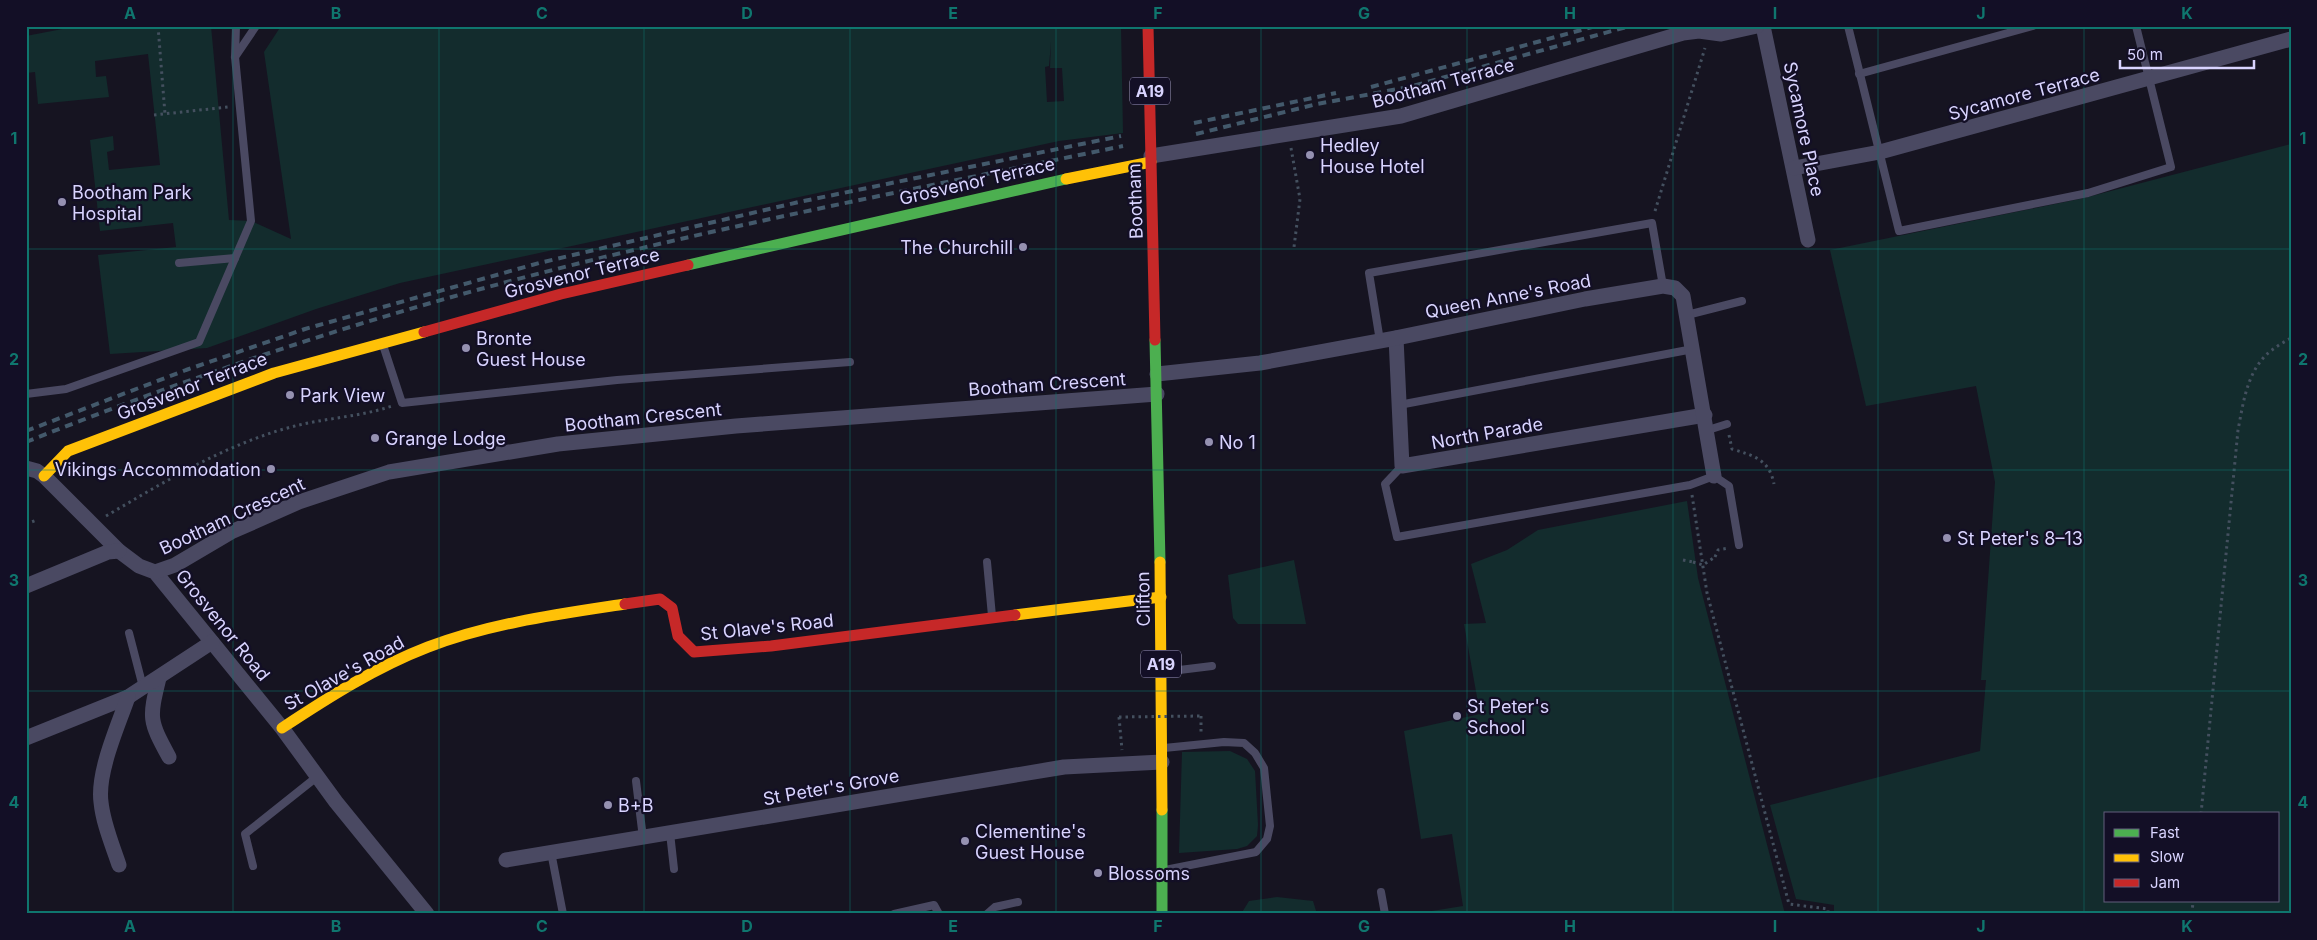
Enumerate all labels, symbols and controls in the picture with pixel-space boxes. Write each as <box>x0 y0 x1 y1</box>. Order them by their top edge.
text: A <box>124 3 136 23</box>
text: B <box>331 3 341 23</box>
text: C <box>536 3 548 23</box>
text: D <box>741 3 753 23</box>
text: E <box>948 3 958 23</box>
text: F <box>1153 3 1163 23</box>
text: G <box>1358 3 1370 23</box>
text: H <box>1564 3 1576 23</box>
text: I <box>1773 3 1777 23</box>
text: J <box>1976 3 1986 23</box>
text: K <box>2181 3 2193 23</box>
scale bar <box>2120 38 2253 70</box>
text: 50 m <box>2127 45 2163 64</box>
street label: Bootham Terrace <box>1370 54 1516 112</box>
street label: Sycamore Place <box>1779 60 1829 198</box>
street label: Sycamore Terrace <box>1946 64 2102 124</box>
road number: A19 <box>1130 78 1170 104</box>
text: 1 <box>11 128 17 148</box>
text: 1 <box>2300 128 2306 148</box>
place label: Hedley House Hotel <box>1320 135 1425 177</box>
marker: Hedley House Hotel <box>1304 149 1316 161</box>
street label: Grosvenor Terrace <box>897 153 1057 209</box>
street label: Bootham <box>1123 163 1147 239</box>
place label: Bootham Park Hospital <box>72 182 191 224</box>
marker: Bootham Park Hospital <box>56 196 68 208</box>
place label: The Churchill <box>900 237 1013 258</box>
marker: The Churchill <box>1017 241 1029 253</box>
street label: Grosvenor Terrace <box>502 244 662 302</box>
street label: Queen Anne's Road <box>1423 270 1593 322</box>
place label: Bronte Guest House <box>476 328 586 370</box>
marker: Bronte Guest House <box>460 342 472 354</box>
street label: Grosvenor Terrace <box>114 348 270 424</box>
text: 2 <box>9 349 19 369</box>
text: 2 <box>2298 349 2308 369</box>
street label: Bootham Crescent <box>968 368 1127 400</box>
place label: Park View <box>300 385 386 406</box>
marker: Park View <box>284 389 296 401</box>
street label: Bootham Crescent <box>563 398 723 436</box>
street label: North Parade <box>1430 413 1544 453</box>
place label: Grange Lodge <box>385 428 506 449</box>
marker: Grange Lodge <box>369 432 381 444</box>
place label: No 1 <box>1219 432 1256 453</box>
marker: No 1 <box>1203 436 1215 448</box>
place label: Vikings Accommodation <box>55 459 261 480</box>
marker: Vikings Accommodation <box>265 463 277 475</box>
street label: Bootham Crescent <box>156 473 308 559</box>
place label: St Peter's 8–13 <box>1957 528 2083 549</box>
marker: St Peter's 8–13 <box>1941 532 1953 544</box>
street label: Grosvenor Road <box>172 565 274 685</box>
text: 3 <box>9 570 19 590</box>
text: 3 <box>2298 570 2308 590</box>
street label: Clifton <box>1132 571 1154 627</box>
street label: St Olave's Road <box>699 610 835 644</box>
street label: St Olave's Road <box>280 631 408 715</box>
road number: A19 <box>1141 651 1181 678</box>
place label: St Peter's School <box>1467 696 1549 738</box>
marker: St Peter's School <box>1451 710 1463 722</box>
street label: St Peter's Grove <box>761 765 901 809</box>
text: 4 <box>9 792 20 812</box>
text: 4 <box>2298 792 2309 812</box>
place label: B+B <box>618 795 653 816</box>
marker: B+B <box>602 799 614 811</box>
legend <box>2104 812 2280 902</box>
place label: Clementine's Guest House <box>975 821 1086 863</box>
text: Fast <box>2150 823 2180 842</box>
marker: Clementine's Guest House <box>959 835 971 847</box>
text: Slow <box>2150 847 2184 866</box>
place label: Blossoms <box>1108 863 1190 884</box>
marker: Blossoms <box>1092 867 1104 879</box>
text: Jam <box>2150 873 2180 892</box>
text: A <box>124 916 136 936</box>
text: B <box>331 916 341 936</box>
text: C <box>536 916 548 936</box>
text: D <box>741 916 753 936</box>
text: E <box>948 916 958 936</box>
text: F <box>1153 916 1163 936</box>
text: G <box>1358 916 1370 936</box>
text: H <box>1564 916 1576 936</box>
text: I <box>1773 916 1777 936</box>
text: J <box>1976 916 1986 936</box>
text: K <box>2181 916 2193 936</box>

